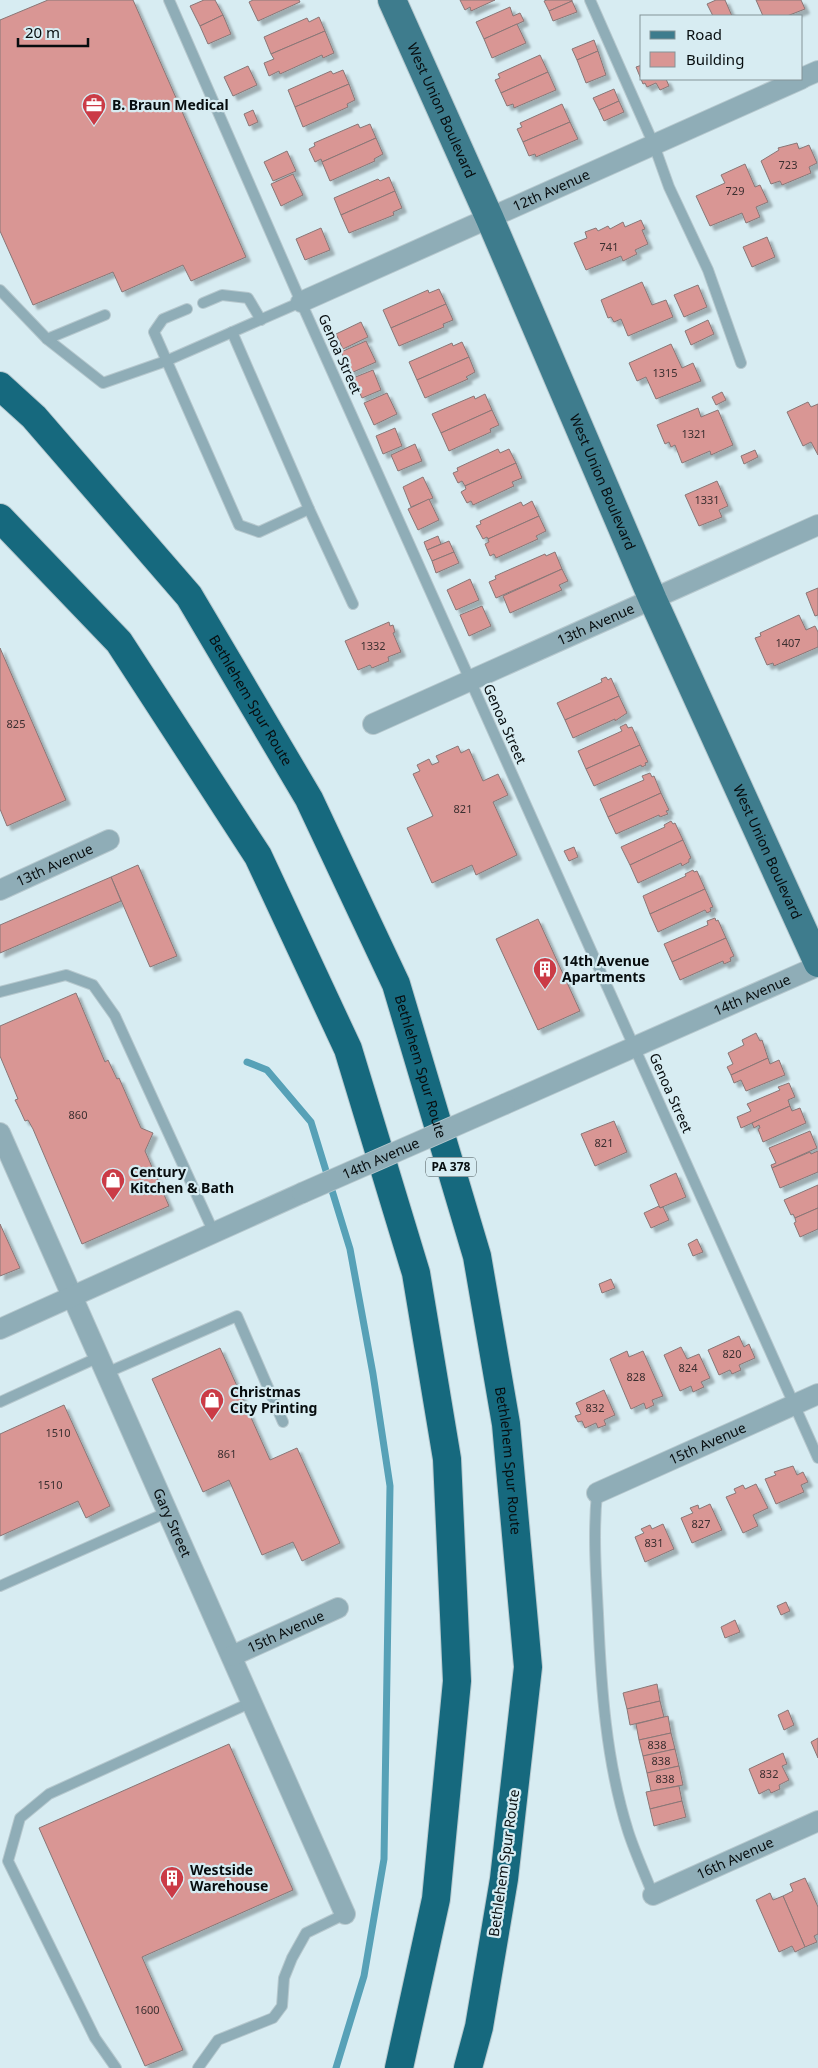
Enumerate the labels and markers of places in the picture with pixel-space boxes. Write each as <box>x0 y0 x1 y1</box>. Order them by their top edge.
office icon: B. Braun Medical <box>81 92 107 126</box>
place label: B. Braun Medical <box>112 95 229 114</box>
place label: 14th Avenue Apartments <box>562 951 649 986</box>
building icon: 14th Avenue Apartments <box>532 956 558 990</box>
place label: Century Kitchen & Bath <box>130 1162 234 1197</box>
shop icon: Century Kitchen & Bath <box>100 1167 126 1201</box>
place label: Christmas City Printing <box>230 1382 317 1417</box>
shop icon: Christmas City Printing <box>199 1387 225 1421</box>
place label: Westside Warehouse <box>190 1860 268 1895</box>
building icon: Westside Warehouse <box>159 1865 185 1899</box>

